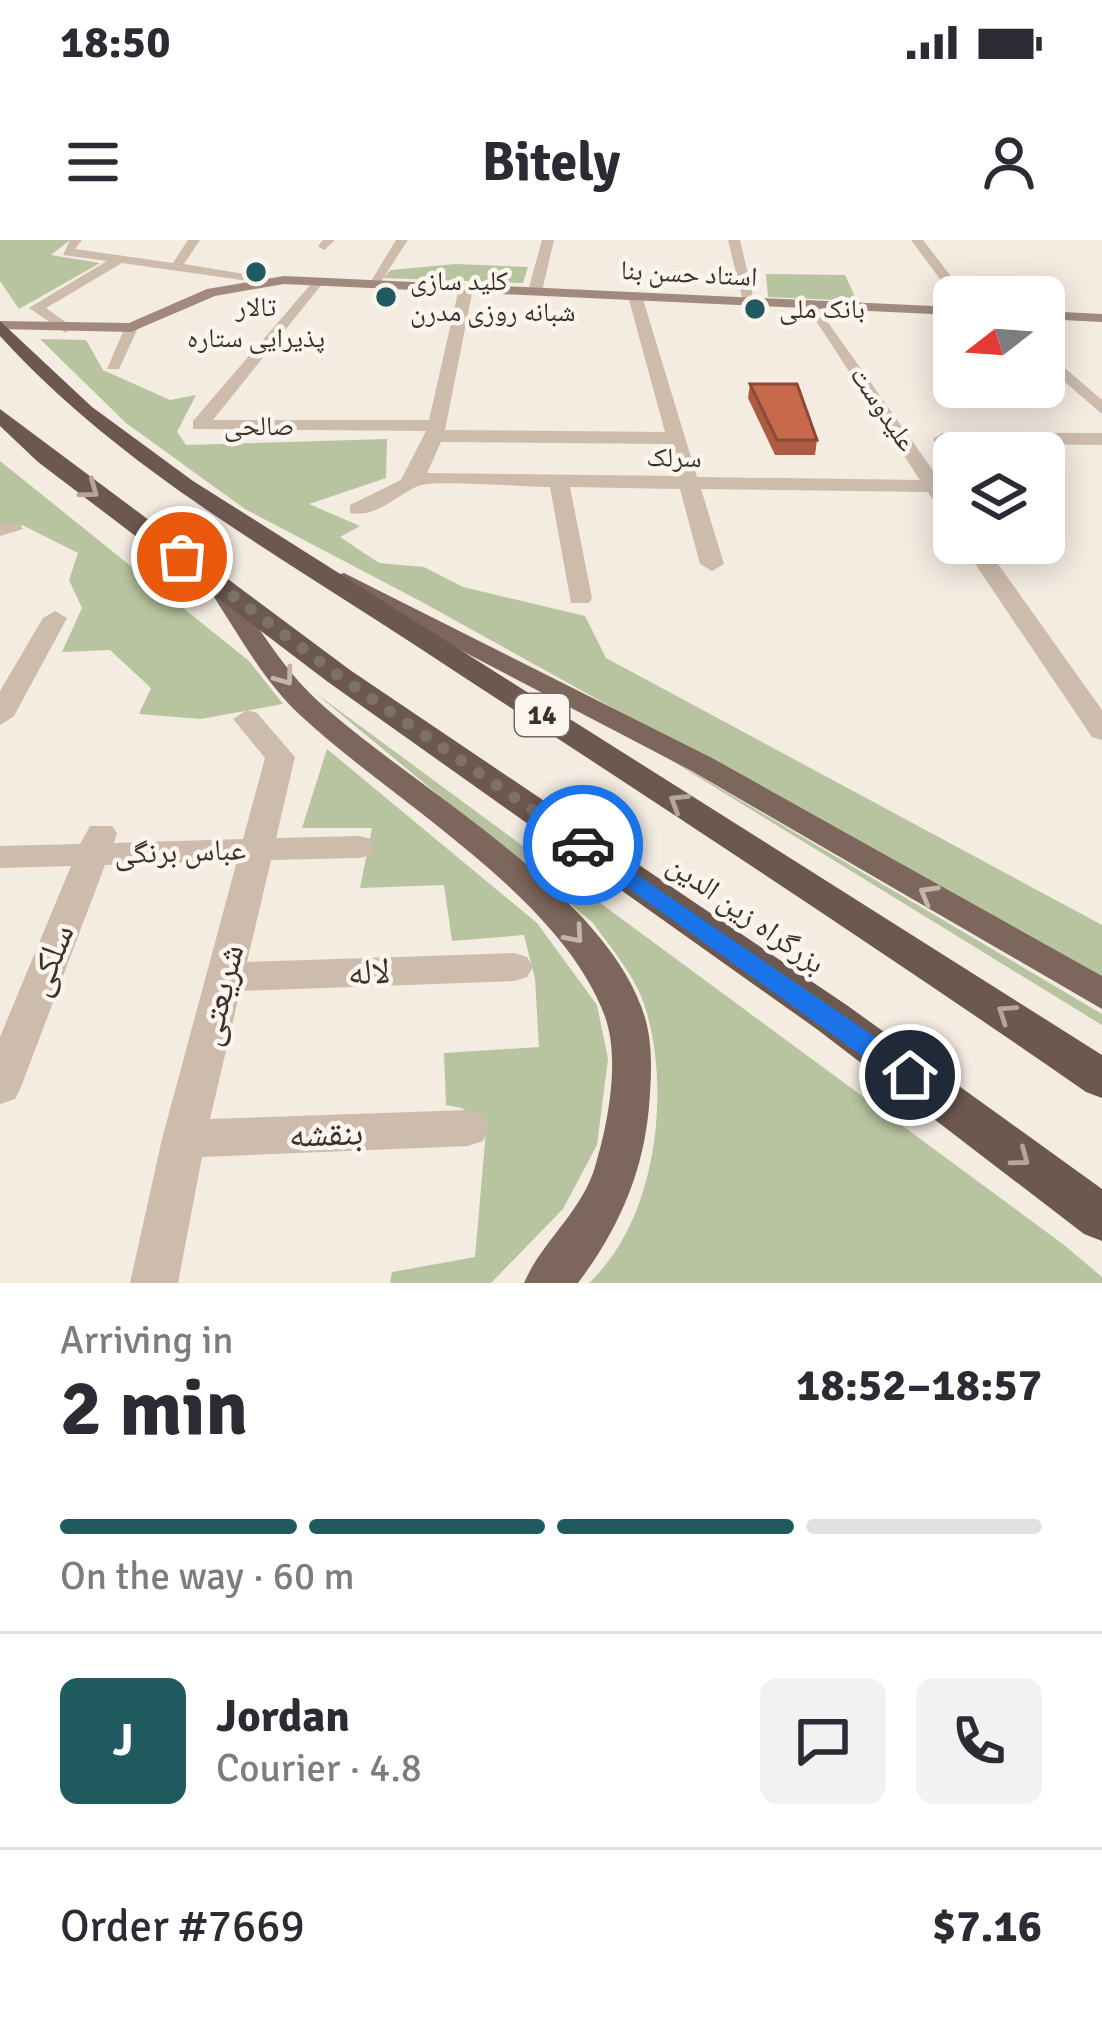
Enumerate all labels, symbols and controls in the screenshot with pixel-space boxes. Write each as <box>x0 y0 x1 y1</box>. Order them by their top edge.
text: 18:50 <box>60 15 170 70</box>
icon: menu <box>60 129 126 195</box>
text: Bitely <box>482 129 620 196</box>
icon: person <box>976 129 1042 195</box>
street label: استاد حسن بنا <box>620 254 758 294</box>
marker: تالار پذیرایی ستاره <box>243 259 269 285</box>
place label: کلید سازی شبانه روزی مدرن <box>410 265 576 329</box>
north arrow <box>933 276 1065 408</box>
map controls <box>933 276 1065 564</box>
marker: کلید سازی شبانه روزی مدرن <box>373 284 399 310</box>
place label: تالار پذیرایی ستاره <box>187 291 325 355</box>
place label: بانک ملی <box>779 293 865 326</box>
marker: بانک ملی <box>742 296 768 322</box>
street label: علیدوست <box>843 360 923 458</box>
street label: صالحی <box>224 410 294 443</box>
button: layers <box>933 432 1065 564</box>
street label: سرلک <box>646 441 702 475</box>
one-way arrow <box>77 475 98 497</box>
pin <box>131 506 233 608</box>
icon: bag <box>149 524 215 590</box>
one-way arrow <box>270 664 292 685</box>
road number: 14 <box>515 694 569 736</box>
courier <box>523 785 643 905</box>
one-way arrow <box>669 793 691 816</box>
icon: car <box>550 812 616 878</box>
street label: عباس برنگی <box>114 831 246 873</box>
street label: بزرگراه زین الدین <box>660 846 832 982</box>
one-way arrow <box>919 885 941 908</box>
street label: سلکی <box>15 917 85 1003</box>
one-way arrow <box>561 921 583 943</box>
street label: شریعتی <box>186 939 254 1051</box>
street label: لاله <box>347 949 391 995</box>
one-way arrow <box>997 1005 1019 1027</box>
pin <box>859 1024 961 1126</box>
icon: home <box>877 1042 943 1108</box>
street label: بنقشه <box>288 1110 364 1158</box>
one-way arrow <box>1008 1143 1029 1165</box>
text: Arriving in <box>60 1316 234 1364</box>
text: 18:52–18:57 <box>796 1358 1042 1413</box>
text: 2 min <box>60 1361 248 1457</box>
text: On the way · 60 m <box>60 1552 355 1600</box>
button: chat <box>760 1678 886 1804</box>
button: phone <box>916 1678 1042 1804</box>
text: Jordan <box>216 1689 350 1744</box>
text: J <box>112 1713 134 1768</box>
text: Courier · 4.8 <box>216 1744 422 1792</box>
text: Order #7669 <box>60 1899 305 1954</box>
text: $7.16 <box>932 1899 1042 1954</box>

